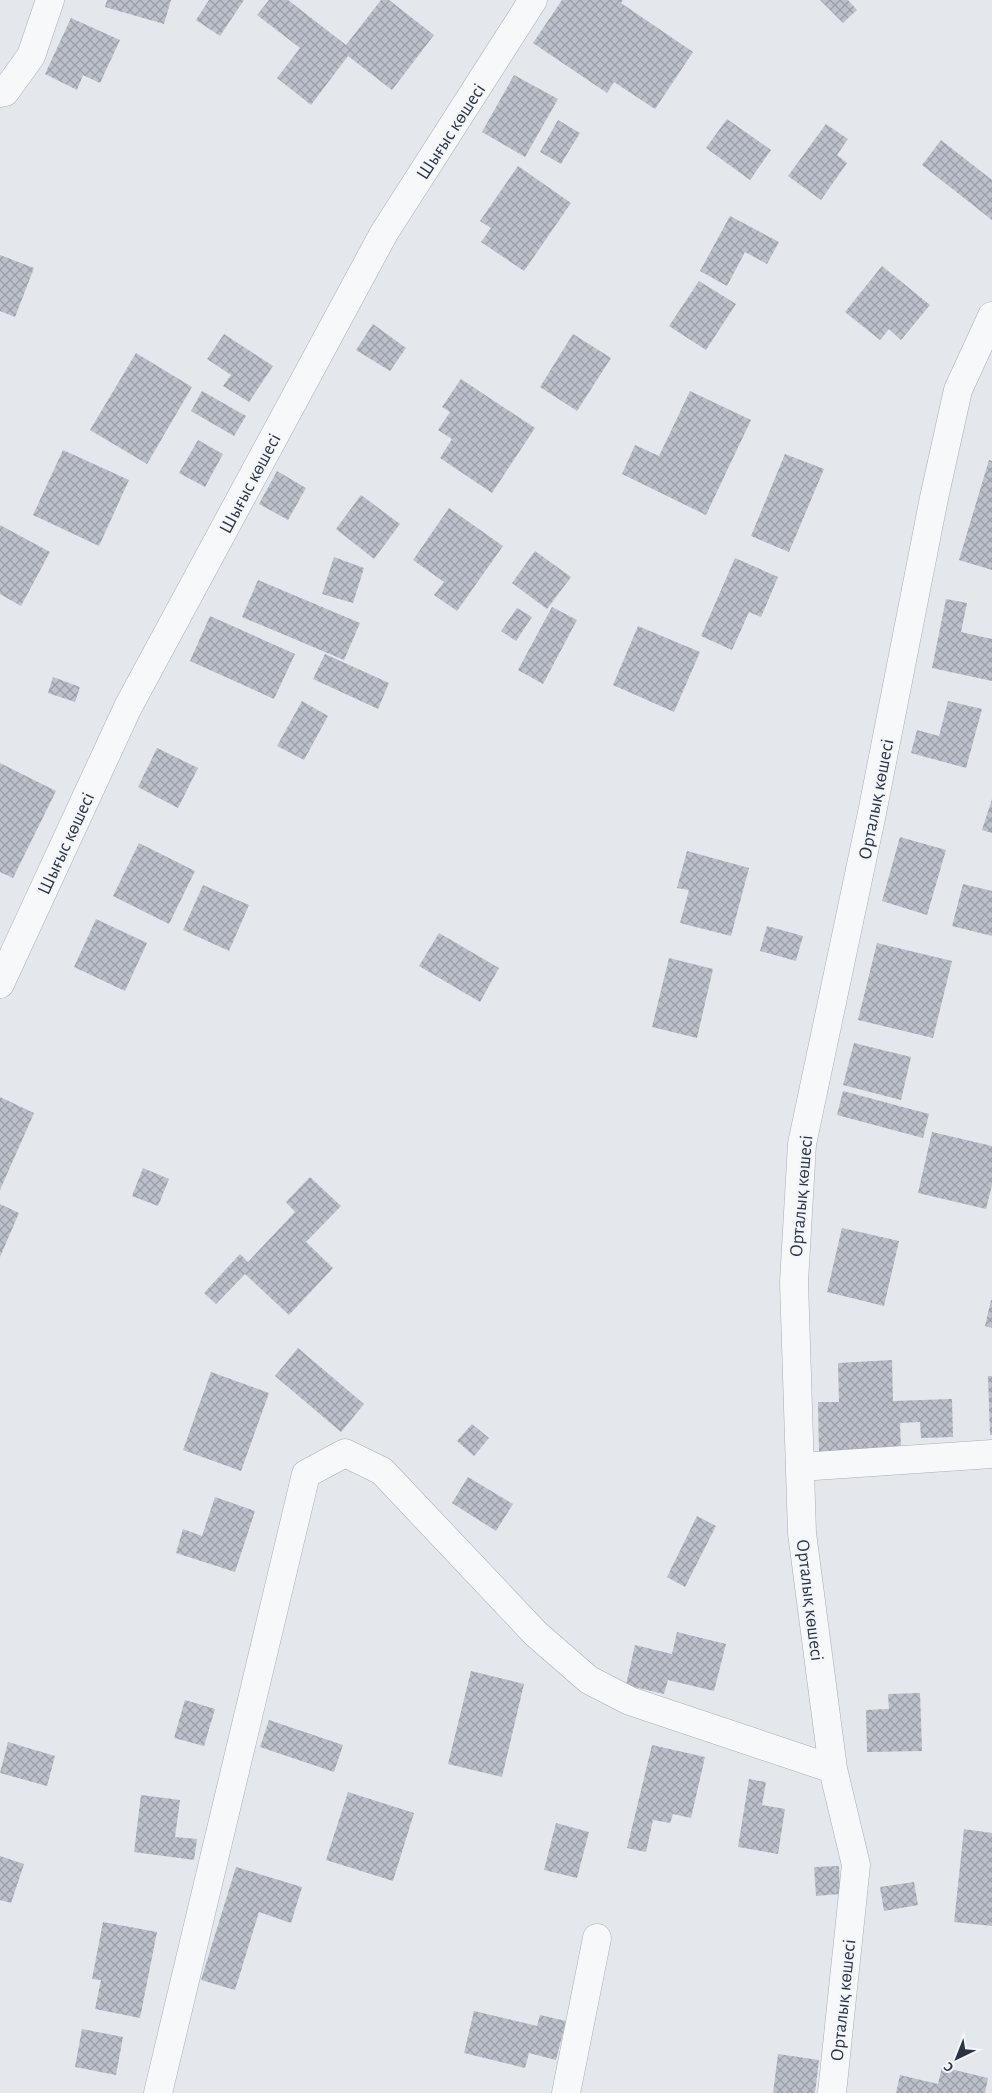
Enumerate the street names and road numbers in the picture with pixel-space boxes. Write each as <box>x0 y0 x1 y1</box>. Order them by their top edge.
street label: Шығыс көшесі <box>413 80 489 183</box>
street label: Шығыс көшесі <box>216 431 285 537</box>
street label: Орталық көшесі <box>855 737 897 861</box>
street label: Шығыс көшесі <box>34 790 98 898</box>
street label: Орталық көшесі <box>787 1134 816 1258</box>
street label: Орталық көшесі <box>793 1538 826 1662</box>
street label: Орталық көшесі <box>828 1938 859 2062</box>

